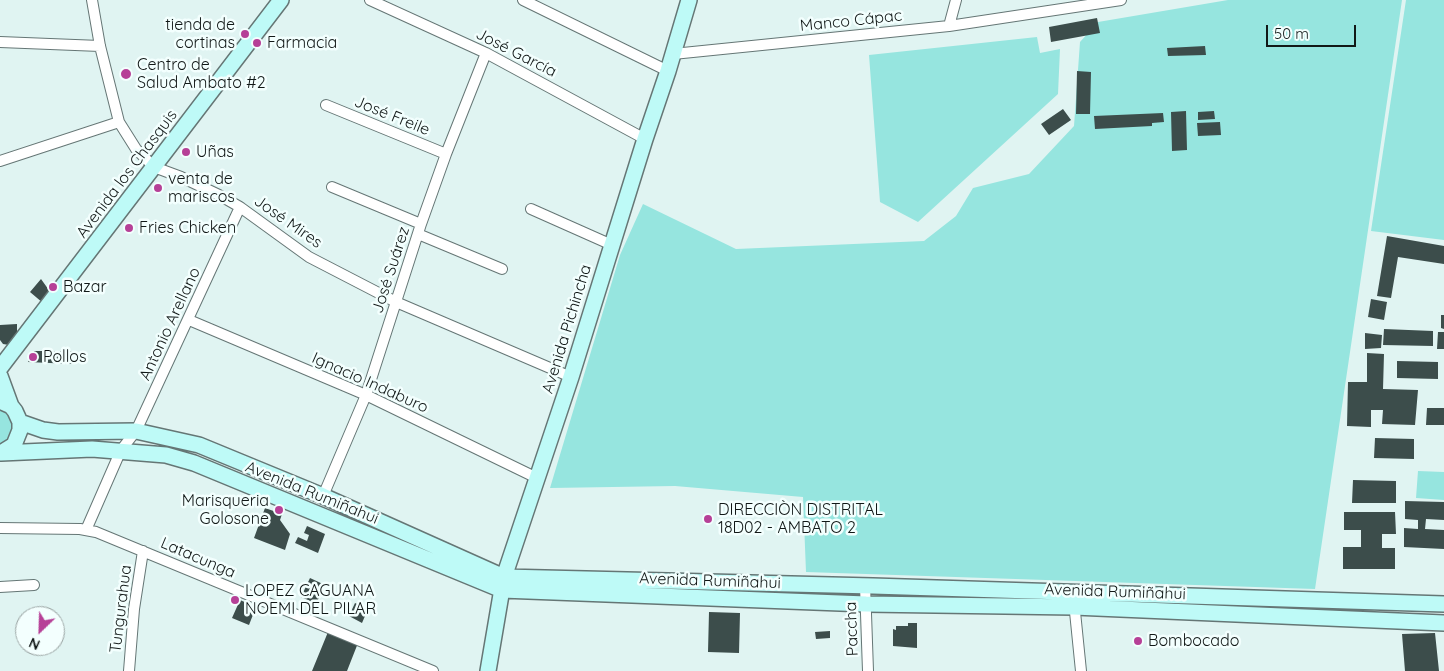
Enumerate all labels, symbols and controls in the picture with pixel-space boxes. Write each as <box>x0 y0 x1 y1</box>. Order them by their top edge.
street label: Manco Cápac <box>799 6 903 36</box>
place label: tienda de cortinas <box>165 15 235 53</box>
scale bar <box>1269 15 1359 47</box>
street label: José García <box>472 24 560 82</box>
text: 50 m <box>1274 24 1309 43</box>
marker: tienda de cortinas <box>239 28 251 40</box>
place label: Farmacia <box>267 33 337 53</box>
marker: Farmacia <box>251 37 263 49</box>
place label: Centro de Salud Ambato #2 <box>137 55 265 93</box>
marker: Centro de Salud Ambato #2 <box>119 67 133 81</box>
street label: José Freile <box>352 92 432 140</box>
street label: Avenida los Chasquis <box>73 106 181 242</box>
place label: Uñas <box>196 142 234 162</box>
marker: Uñas <box>180 146 192 158</box>
place label: venta de mariscos <box>168 169 235 207</box>
marker: venta de mariscos <box>152 182 164 194</box>
street label: José Mires <box>250 192 326 252</box>
place label: Fries Chicken <box>139 218 236 238</box>
marker: Fries Chicken <box>123 222 135 234</box>
street label: José Suárez <box>368 224 414 316</box>
street label: Avenida Pichincha <box>538 262 596 396</box>
street label: Antonio Arellano <box>135 264 205 384</box>
place label: Bazar <box>63 277 107 297</box>
marker: Bazar <box>47 281 59 293</box>
place label: Pollos <box>43 347 86 367</box>
street label: Ignacio Indaburo <box>309 349 431 417</box>
marker: Pollos <box>27 351 39 363</box>
street label: Avenida Rumiñahui <box>243 458 381 528</box>
place label: Marisqueria Golosone <box>182 491 269 529</box>
place label: DIRECCIÒN DISTRITAL 18D02 - AMBATO 2 <box>718 500 883 538</box>
marker: Marisqueria Golosone <box>273 504 285 516</box>
marker: DIRECCIÒN DISTRITAL 18D02 - AMBATO 2 <box>702 513 714 525</box>
street label: Latacunga <box>158 534 238 582</box>
street label: Tungurahua <box>106 564 136 654</box>
street label: Avenida Rumiñahui <box>639 569 781 593</box>
street label: Avenida Rumiñahui <box>1044 580 1186 604</box>
place label: LOPEZ CAGUANA NOEMI DEL PILAR <box>245 581 376 619</box>
marker: LOPEZ CAGUANA NOEMI DEL PILAR <box>229 594 241 606</box>
street label: Paccha <box>841 601 863 657</box>
north arrow <box>15 606 65 656</box>
place label: Bombocado <box>1148 631 1239 651</box>
text: N <box>26 633 43 654</box>
marker: Bombocado <box>1132 635 1144 647</box>

